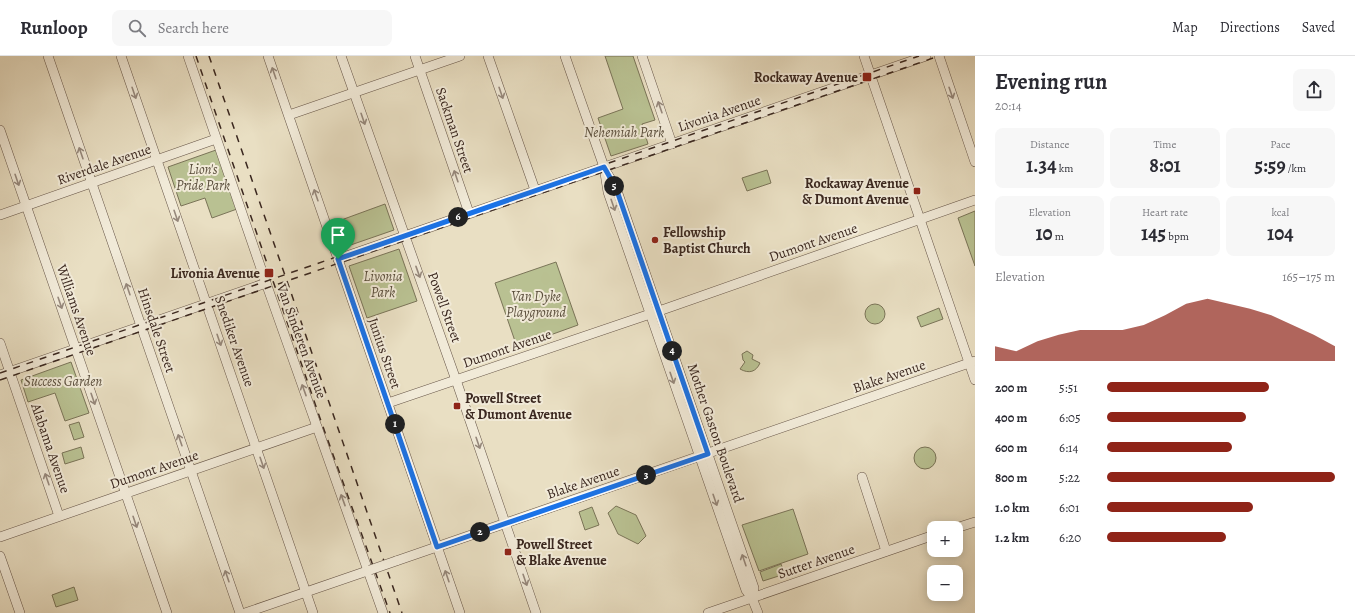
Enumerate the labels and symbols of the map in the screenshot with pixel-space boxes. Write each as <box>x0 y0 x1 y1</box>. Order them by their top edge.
one-way arrow <box>270 66 277 79</box>
place label: Rockaway Avenue <box>754 68 859 87</box>
marker: Rockaway Avenue <box>861 71 873 83</box>
street label: Sackman Street <box>431 85 478 176</box>
one-way arrow <box>131 86 138 99</box>
one-way arrow <box>498 86 505 99</box>
one-way arrow <box>948 87 956 99</box>
street label: Livonia Avenue <box>675 90 763 137</box>
one-way arrow <box>655 101 663 113</box>
one-way arrow <box>360 113 368 125</box>
park label: Nehemiah Park <box>584 123 664 142</box>
street label: Riverdale Avenue <box>55 140 154 189</box>
one-way arrow <box>77 147 85 159</box>
park label: Lion's Pride Park <box>176 160 230 195</box>
one-way arrow <box>452 171 460 183</box>
one-way arrow <box>14 174 22 186</box>
place label: Rockaway Avenue & Dumont Avenue <box>802 174 910 209</box>
pin: 5 <box>604 176 624 196</box>
marker: Rockaway Avenue & Dumont Avenue <box>912 186 922 196</box>
one-way arrow <box>312 190 320 202</box>
one-way arrow <box>609 199 617 211</box>
pin: 6 <box>448 207 468 227</box>
one-way arrow <box>173 209 181 221</box>
pin <box>321 218 355 259</box>
street label: Dumont Avenue <box>766 218 860 267</box>
place label: Fellowship Baptist Church <box>663 223 751 258</box>
marker: Fellowship Baptist Church <box>650 235 660 245</box>
street label: Williams Avenue <box>52 261 101 358</box>
place label: Livonia Avenue <box>171 264 261 283</box>
one-way arrow <box>414 266 422 278</box>
marker: Livonia Avenue <box>263 267 275 279</box>
park label: Livonia Park <box>364 267 403 302</box>
street label: Powell Street <box>423 269 466 345</box>
street label: Van Sinderen Avenue <box>272 280 331 401</box>
one-way arrow <box>124 283 132 295</box>
street label: Hinsdale Street <box>133 285 180 375</box>
park label: Van Dyke Playground <box>506 287 567 322</box>
street label: Snediker Avenue <box>210 293 259 389</box>
one-way arrow <box>56 297 64 309</box>
street label: Junius Street <box>364 315 406 391</box>
street label: Dumont Avenue <box>460 324 554 373</box>
one-way arrow <box>216 334 224 346</box>
pin: 4 <box>662 341 682 361</box>
street label: Blake Avenue <box>850 355 928 398</box>
street label: Mother Gaston Boulevard <box>683 361 748 506</box>
one-way arrow <box>669 371 677 383</box>
park label: Success Garden <box>24 372 102 391</box>
one-way arrow <box>300 385 308 397</box>
place label: Powell Street & Dumont Avenue <box>465 389 572 424</box>
one-way arrow <box>89 393 97 405</box>
street label: Alabama Avenue <box>26 400 75 496</box>
marker: Powell Street & Dumont Avenue <box>452 401 462 411</box>
pin: 1 <box>385 414 405 434</box>
one-way arrow <box>176 434 183 447</box>
one-way arrow <box>475 437 482 450</box>
street label: Dumont Avenue <box>107 445 201 494</box>
one-way arrow <box>258 457 266 469</box>
street label: Blake Avenue <box>544 461 622 504</box>
pin: 3 <box>636 465 656 485</box>
one-way arrow <box>42 473 50 485</box>
one-way arrow <box>339 493 346 506</box>
one-way arrow <box>712 494 719 507</box>
one-way arrow <box>132 515 139 528</box>
pin: 2 <box>470 522 490 542</box>
place label: Powell Street & Blake Avenue <box>516 535 607 570</box>
street label: Sutter Avenue <box>775 539 857 584</box>
marker: Powell Street & Blake Avenue <box>503 547 513 557</box>
one-way arrow <box>740 555 748 567</box>
one-way arrow <box>223 571 231 583</box>
one-way arrow <box>443 571 451 583</box>
one-way arrow <box>521 573 529 585</box>

